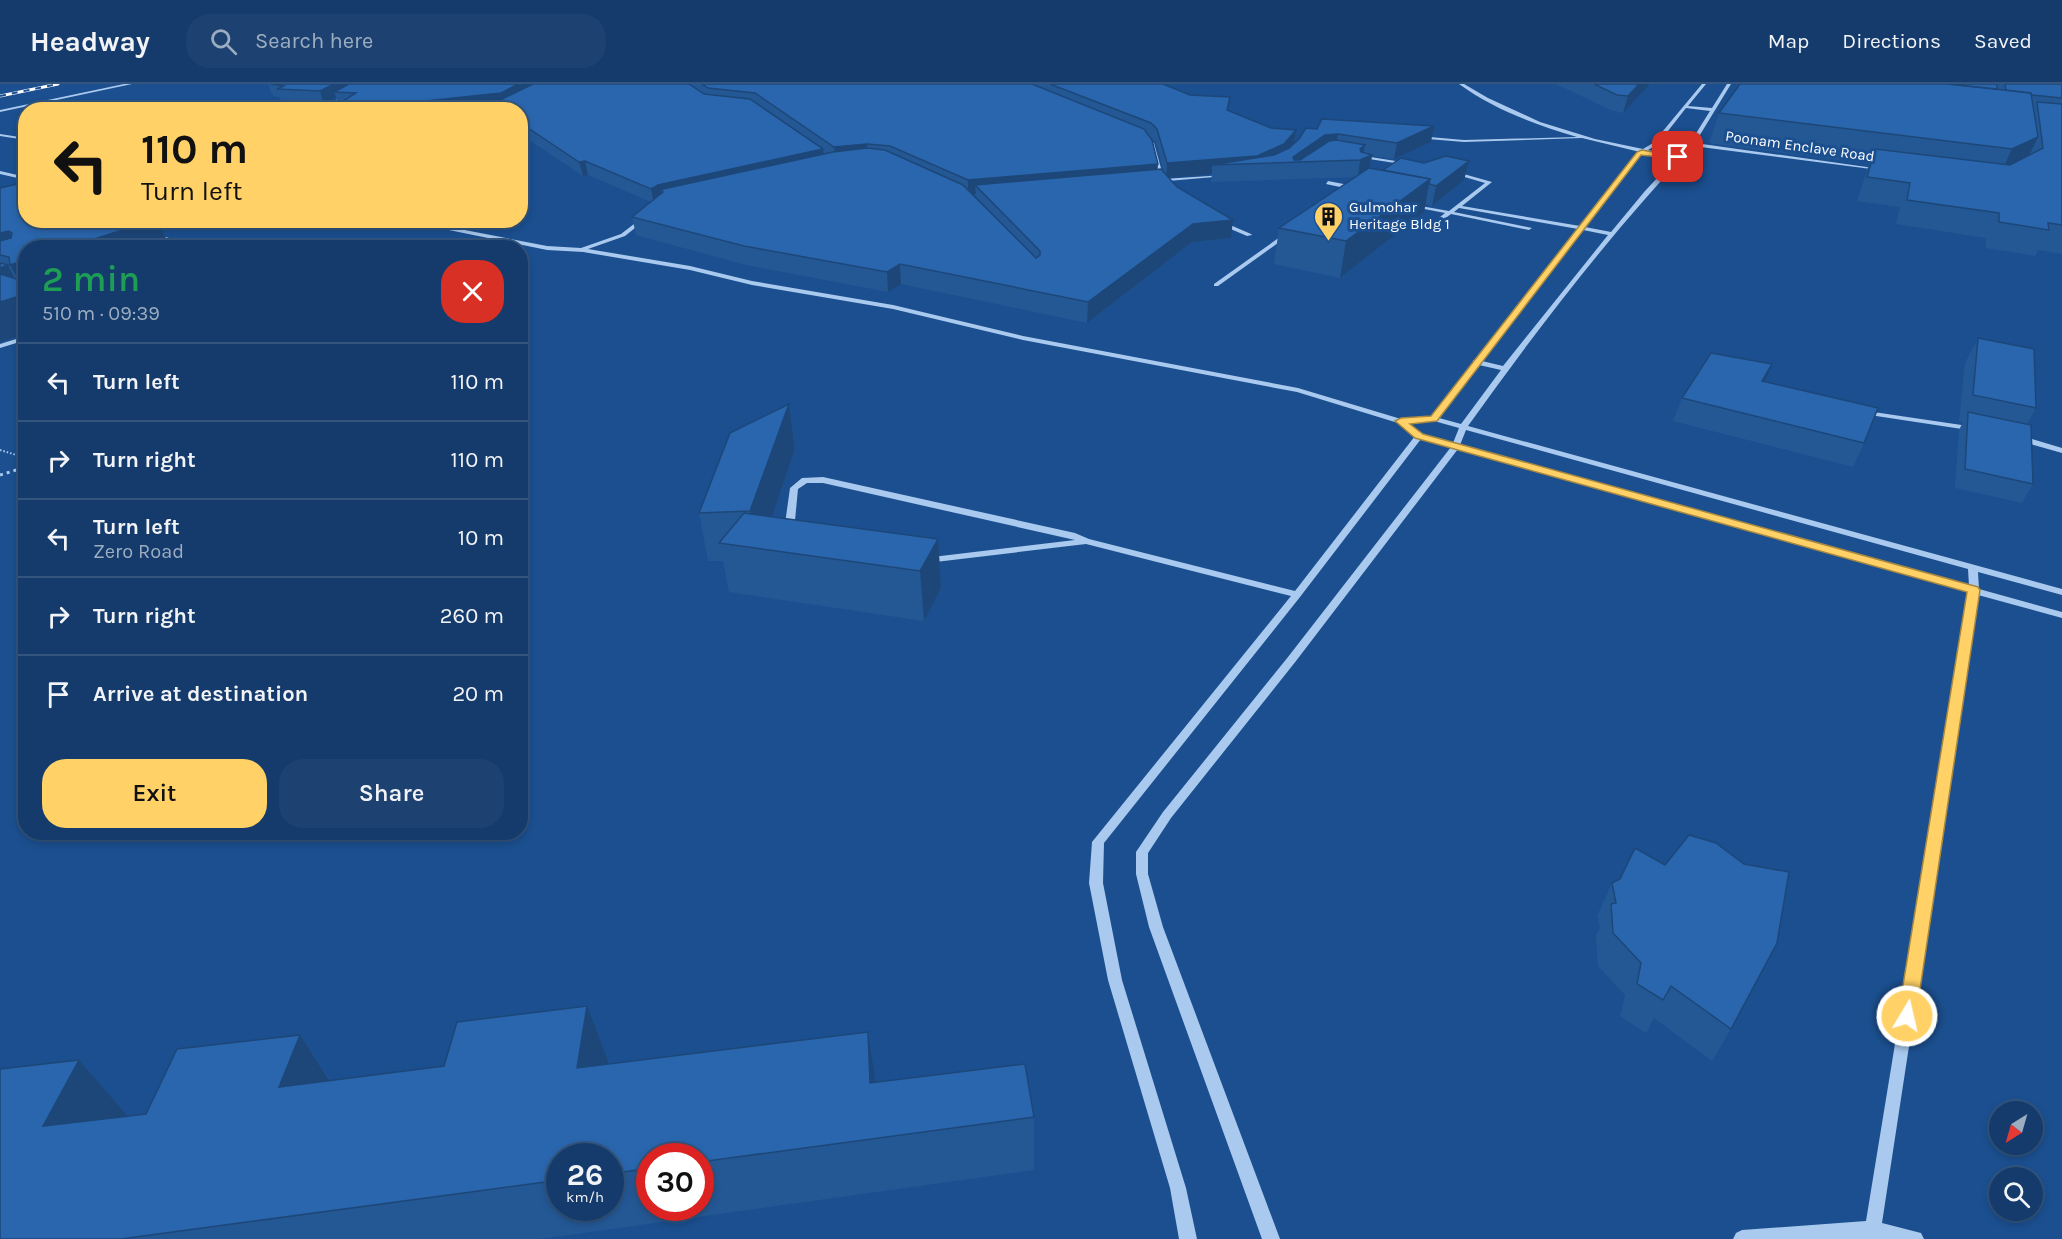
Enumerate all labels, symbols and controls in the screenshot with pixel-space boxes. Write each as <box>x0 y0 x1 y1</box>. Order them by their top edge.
search box <box>186 14 606 68</box>
text: Headway <box>30 25 150 58</box>
icon: search <box>207 25 240 58</box>
text: Search here <box>255 28 373 54</box>
text: Map <box>1768 29 1809 53</box>
text: Directions <box>1842 29 1941 53</box>
text: Saved <box>1974 29 2032 53</box>
text: 110 m <box>141 124 248 174</box>
icon: left <box>42 126 120 204</box>
street label: Poonam Enclave Road <box>1724 127 1876 165</box>
pin <box>1652 131 1703 182</box>
icon: arrive <box>1661 140 1694 173</box>
text: Turn left <box>141 175 242 207</box>
place label: Gulmohar Heritage Bldg 1 <box>1349 198 1450 233</box>
building icon: Gulmohar Heritage Bldg 1 <box>1312 200 1344 242</box>
text: 2 min <box>42 258 140 300</box>
button: close <box>441 260 504 323</box>
text: 510 m · 09:39 <box>42 302 160 325</box>
icon: left <box>42 366 75 399</box>
text: Turn left <box>93 369 180 395</box>
text: 110 m <box>451 369 504 395</box>
icon: right <box>42 444 75 477</box>
text: Turn right <box>93 447 196 473</box>
text: 110 m <box>451 447 504 473</box>
text: Turn left <box>93 514 180 540</box>
icon: left <box>42 522 75 555</box>
text: 10 m <box>458 525 504 551</box>
text: Zero Road <box>93 540 184 563</box>
icon: right <box>42 600 75 633</box>
text: Turn right <box>93 603 196 629</box>
text: 260 m <box>440 603 504 629</box>
icon: arrive <box>42 678 75 711</box>
text: Arrive at destination <box>93 681 308 707</box>
text: 20 m <box>452 681 504 707</box>
button: Exit <box>42 759 267 828</box>
button: Share <box>279 759 504 828</box>
position arrow <box>1875 984 1939 1048</box>
north arrow <box>1989 1101 2043 1155</box>
map controls <box>1989 1101 2043 1221</box>
speed limit sign: 30 <box>636 1143 714 1221</box>
text: 26 <box>567 1157 603 1193</box>
button: search <box>1989 1167 2043 1221</box>
text: km/h <box>566 1188 604 1206</box>

